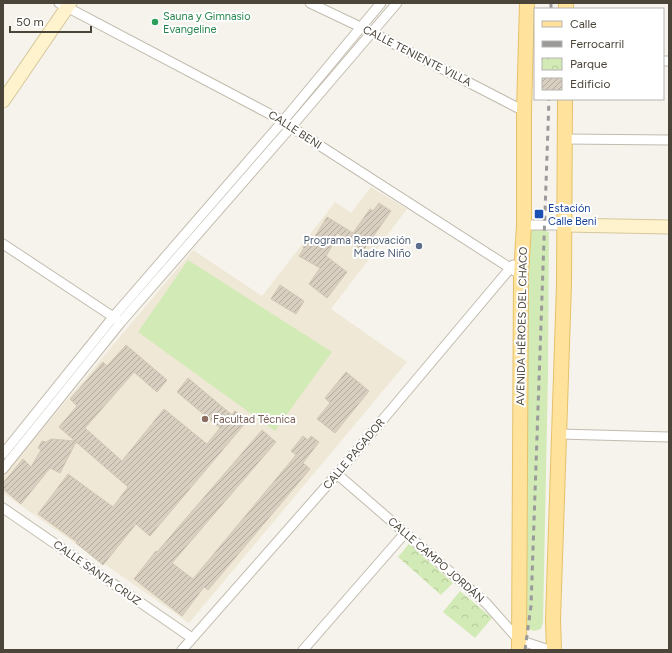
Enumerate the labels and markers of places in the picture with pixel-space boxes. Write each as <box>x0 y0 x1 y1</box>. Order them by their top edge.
place label: Sauna y Gimnasio Evangeline <box>163 10 251 36</box>
marker: Sauna y Gimnasio Evangeline <box>150 17 160 27</box>
place label: Estación Calle Beni <box>548 202 597 228</box>
marker: Estación Calle Beni <box>533 208 545 220</box>
place label: Programa Renovación Madre Niño <box>304 234 411 260</box>
marker: Programa Renovación Madre Niño <box>414 241 424 251</box>
place label: Facultad Técnica <box>213 413 296 426</box>
marker: Facultad Técnica <box>200 414 210 424</box>

